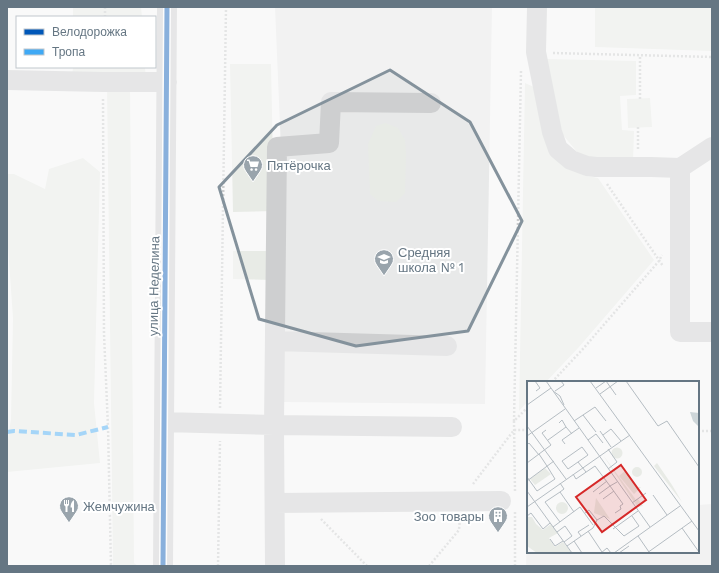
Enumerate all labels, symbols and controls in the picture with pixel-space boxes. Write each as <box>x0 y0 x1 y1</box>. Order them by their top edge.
legend <box>16 16 156 68</box>
text: Велодорожка <box>52 25 127 39</box>
text: Тропа <box>52 45 86 59</box>
supermarket icon: Пятёрочка <box>242 154 264 182</box>
place label: Пятёрочка <box>267 158 331 173</box>
street label: улица Неделина <box>146 235 162 336</box>
place label: Средняя школа № 1 <box>398 245 464 275</box>
school or university icon: Средняя школа № 1 <box>373 248 395 276</box>
inset map <box>527 381 699 553</box>
restaurant icon: Жемчужина <box>58 495 80 523</box>
place label: Жемчужина <box>83 499 156 514</box>
building icon: Зоо товары <box>487 505 509 533</box>
place label: Зоо товары <box>414 509 484 524</box>

